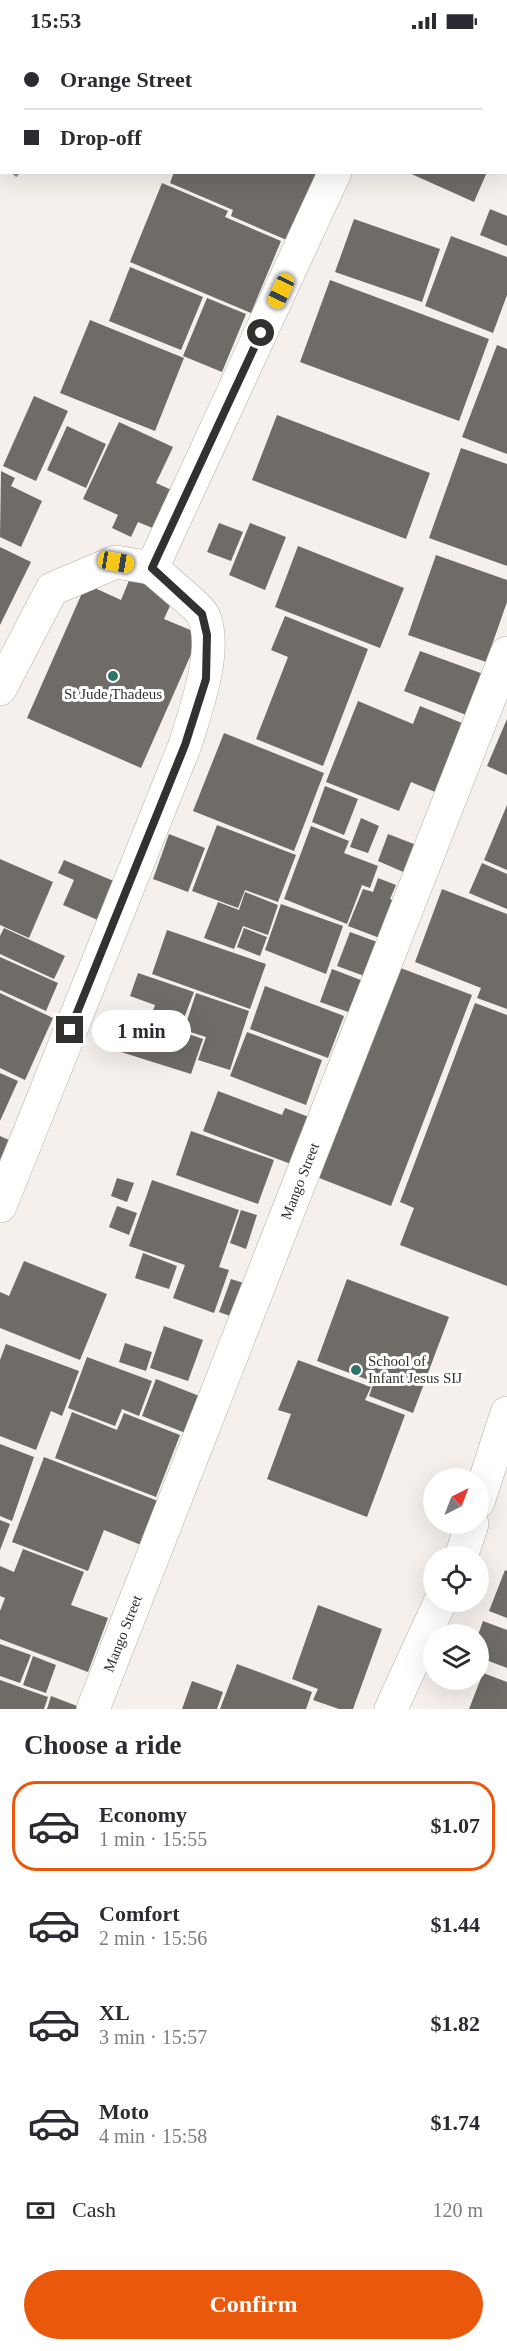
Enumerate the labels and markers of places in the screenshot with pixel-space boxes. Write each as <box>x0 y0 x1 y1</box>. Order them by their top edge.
marker: St Jude Thadeus <box>106 669 120 683</box>
place label: St Jude Thadeus <box>64 686 162 702</box>
place label: School of Infant Jesus SIJ <box>368 1353 462 1386</box>
marker: School of Infant Jesus SIJ <box>349 1363 363 1377</box>

